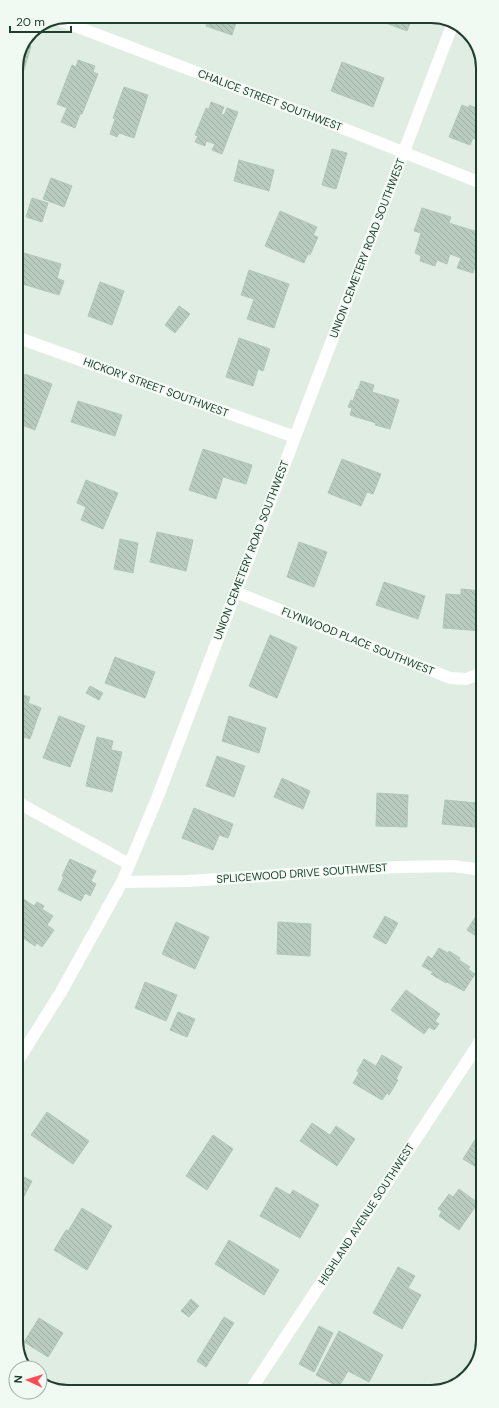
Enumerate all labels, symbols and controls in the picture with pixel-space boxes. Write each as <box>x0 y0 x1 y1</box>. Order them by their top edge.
scale bar <box>10 8 71 34</box>
text: 20 m <box>16 14 45 30</box>
street label: CHALICE STREET SOUTHWEST <box>196 66 344 134</box>
street label: UNION CEMETERY ROAD SOUTHWEST <box>326 156 408 340</box>
street label: HICKORY STREET SOUTHWEST <box>82 354 230 420</box>
street label: UNION CEMETERY ROAD SOUTHWEST <box>210 458 292 642</box>
street label: FLYNWOOD PLACE SOUTHWEST <box>280 604 436 678</box>
street label: SPLICEWOOD DRIVE SOUTHWEST <box>216 860 388 886</box>
street label: HIGHLAND AVENUE SOUTHWEST <box>315 1141 417 1287</box>
north arrow <box>8 1360 48 1400</box>
text: N <box>11 1375 25 1384</box>

